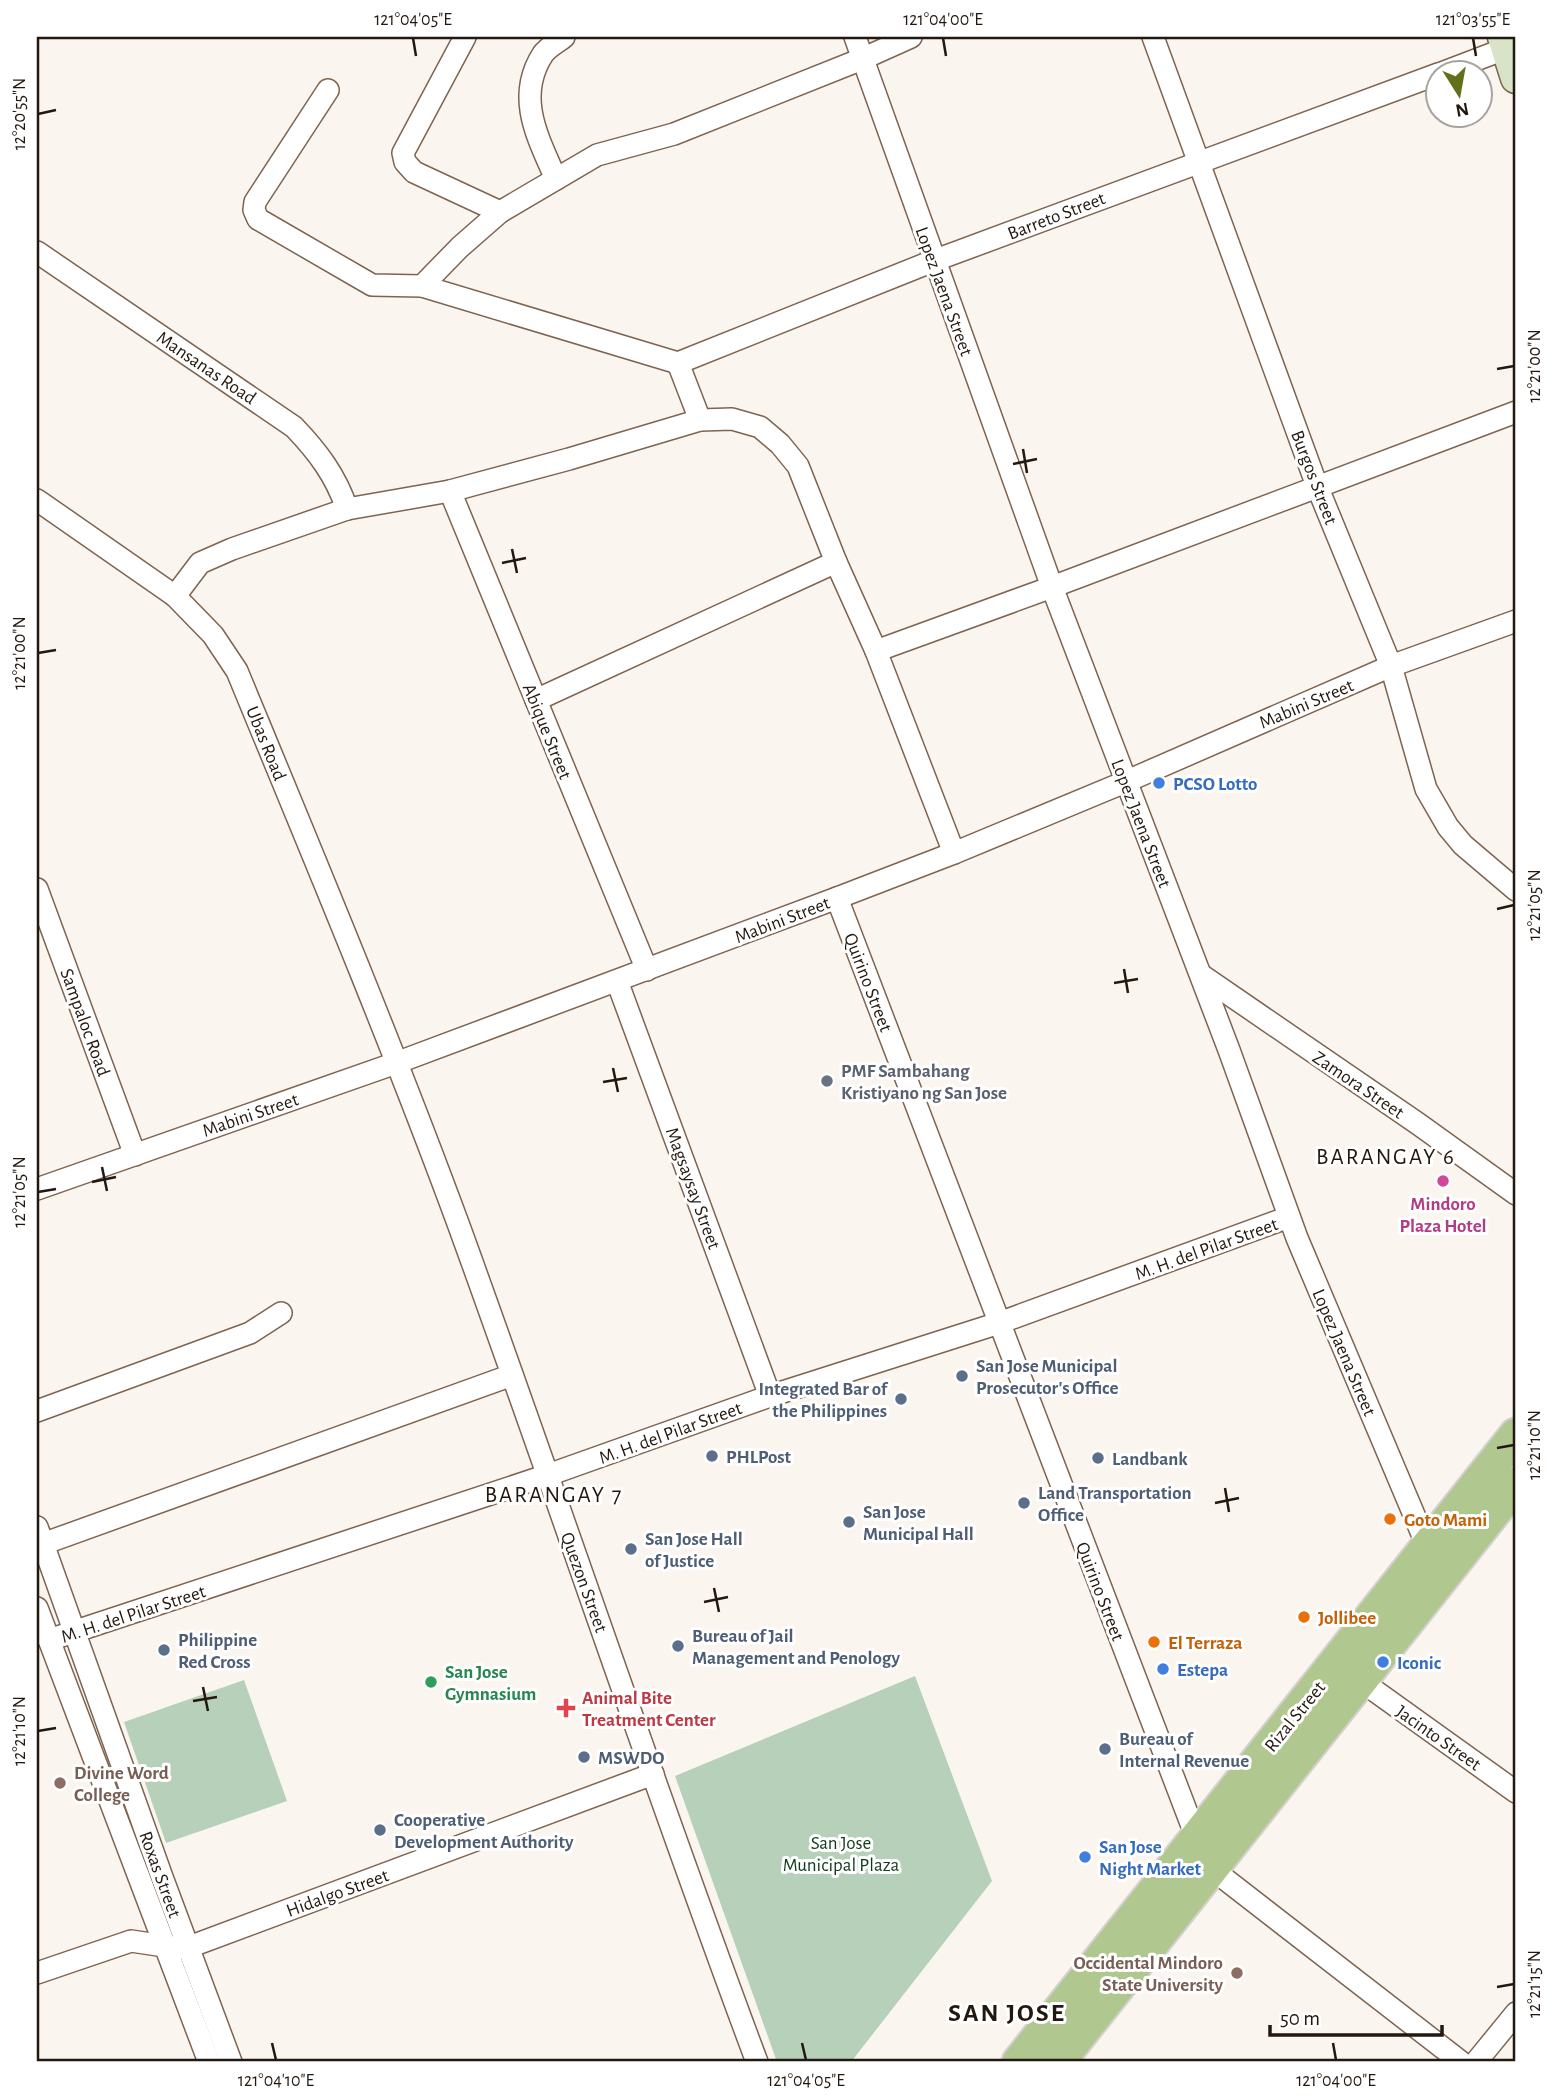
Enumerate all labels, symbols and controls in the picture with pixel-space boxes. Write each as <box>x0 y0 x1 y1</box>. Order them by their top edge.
text: 121°04'05"E <box>374 11 452 29</box>
text: 121°04'00"E <box>903 11 983 29</box>
text: 121°03'55"E <box>1436 11 1511 29</box>
north arrow <box>1424 60 1494 130</box>
text: 12°20'55"N <box>11 78 29 150</box>
text: N <box>1454 99 1470 120</box>
street label: Barreto Street <box>1005 189 1108 244</box>
street label: Lopez Jaena Street <box>911 224 976 359</box>
street label: Mansanas Road <box>153 328 259 408</box>
text: 12°21'00"N <box>1526 329 1544 403</box>
street label: Burgos Street <box>1287 428 1340 527</box>
text: 12°21'00"N <box>11 616 29 690</box>
street label: Mabini Street <box>1257 676 1356 733</box>
street label: Abique Street <box>519 681 574 782</box>
street label: Ubas Road <box>242 704 289 784</box>
street label: Lopez Jaena Street <box>1107 757 1174 890</box>
marker: PCSO Lotto <box>1151 775 1167 791</box>
place label: PCSO Lotto <box>1173 775 1257 794</box>
text: 12°21'05"N <box>1526 869 1544 941</box>
street label: Mabini Street <box>732 894 833 947</box>
street label: Quirino Street <box>840 931 895 1035</box>
street label: Sampaloc Road <box>56 966 113 1079</box>
street label: Zamora Street <box>1309 1048 1407 1123</box>
place label: PMF Sambahang Kristiyano ng San Jose <box>841 1062 1007 1103</box>
marker: PMF Sambahang Kristiyano ng San Jose <box>819 1073 835 1089</box>
street label: Mabini Street <box>200 1090 301 1141</box>
street label: Magsaysay Street <box>662 1125 723 1252</box>
district label: BARANGAY 6 <box>1316 1146 1456 1169</box>
text: 12°21'05"N <box>11 1156 29 1228</box>
marker: Mindoro Plaza Hotel <box>1435 1173 1451 1189</box>
place label: Mindoro Plaza Hotel <box>1399 1195 1487 1236</box>
street label: M. H. del Pilar Street <box>1133 1215 1281 1284</box>
street label: Lopez Jaena Street <box>1308 1286 1379 1419</box>
place label: San Jose Municipal Prosecutor's Office <box>976 1357 1118 1398</box>
marker: San Jose Municipal Prosecutor's Office <box>954 1368 970 1384</box>
place label: Integrated Bar of the Philippines <box>758 1380 889 1421</box>
marker: Integrated Bar of the Philippines <box>893 1391 909 1407</box>
street label: M. H. del Pilar Street <box>597 1399 745 1468</box>
text: 12°21'10"N <box>1526 1410 1544 1480</box>
marker: PHLPost <box>704 1448 720 1464</box>
place label: PHLPost <box>726 1448 792 1467</box>
marker: Landbank <box>1090 1450 1106 1466</box>
place label: Landbank <box>1112 1450 1188 1469</box>
district label: BARANGAY 7 <box>485 1484 623 1507</box>
place label: Land Transportation Office <box>1038 1484 1192 1525</box>
marker: Land Transportation Office <box>1016 1495 1032 1511</box>
place label: San Jose Municipal Hall <box>863 1503 974 1544</box>
marker: Goto Mami <box>1382 1511 1398 1527</box>
place label: Goto Mami <box>1404 1511 1487 1530</box>
marker: San Jose Municipal Hall <box>841 1514 857 1530</box>
street label: Quezon Street <box>557 1530 610 1635</box>
place label: San Jose Hall of Justice <box>645 1530 743 1571</box>
street label: Quirino Street <box>1072 1540 1127 1644</box>
marker: San Jose Hall of Justice <box>623 1541 639 1557</box>
street label: M. H. del Pilar Street <box>59 1582 208 1647</box>
marker: Jollibee <box>1296 1609 1312 1625</box>
place label: Jollibee <box>1318 1609 1376 1628</box>
place label: Bureau of Jail Management and Penology <box>692 1627 901 1668</box>
place label: Philippine Red Cross <box>178 1631 257 1672</box>
marker: El Terraza <box>1146 1634 1162 1650</box>
place label: El Terraza <box>1168 1634 1242 1653</box>
marker: Bureau of Jail Management and Penology <box>670 1638 686 1654</box>
marker: Philippine Red Cross <box>156 1642 172 1658</box>
marker: Iconic <box>1375 1654 1391 1670</box>
place label: Iconic <box>1397 1654 1442 1673</box>
marker: Estepa <box>1155 1661 1171 1677</box>
place label: Estepa <box>1177 1661 1228 1680</box>
place label: San Jose Gymnasium <box>445 1663 536 1704</box>
marker: San Jose Gymnasium <box>423 1674 439 1690</box>
street label: Rizal Street <box>1261 1678 1329 1756</box>
place label: Animal Bite Treatment Center <box>582 1689 716 1730</box>
text: 12°21'10"N <box>11 1696 29 1766</box>
marker: Animal Bite Treatment Center <box>556 1698 576 1718</box>
street label: Jacinto Street <box>1392 1702 1484 1774</box>
place label: Bureau of Internal Revenue <box>1119 1730 1249 1771</box>
marker: Bureau of Internal Revenue <box>1097 1741 1113 1757</box>
marker: MSWDO <box>576 1749 592 1765</box>
place label: MSWDO <box>598 1749 664 1768</box>
place label: Divine Word College <box>74 1764 169 1805</box>
marker: Divine Word College <box>52 1775 68 1791</box>
place label: Cooperative Development Authority <box>394 1811 574 1852</box>
marker: Cooperative Development Authority <box>372 1822 388 1838</box>
street label: Roxas Street <box>135 1829 184 1920</box>
park label: San Jose Municipal Plaza <box>783 1834 900 1875</box>
place label: San Jose Night Market <box>1099 1838 1202 1879</box>
marker: San Jose Night Market <box>1077 1849 1093 1865</box>
street label: Hidalgo Street <box>284 1866 391 1921</box>
text: 12°21'15"N <box>1526 1950 1544 2018</box>
place label: Occidental Mindoro State University <box>1073 1954 1223 1995</box>
marker: Occidental Mindoro State University <box>1229 1965 1245 1981</box>
scale bar <box>1270 1994 1441 2038</box>
district label: SAN JOSE <box>948 2000 1066 2026</box>
text: 50 m <box>1280 2008 1320 2029</box>
text: 121°04'10"E <box>238 2072 315 2090</box>
text: 121°04'05"E <box>767 2072 845 2090</box>
text: 121°04'00"E <box>1296 2072 1376 2090</box>

